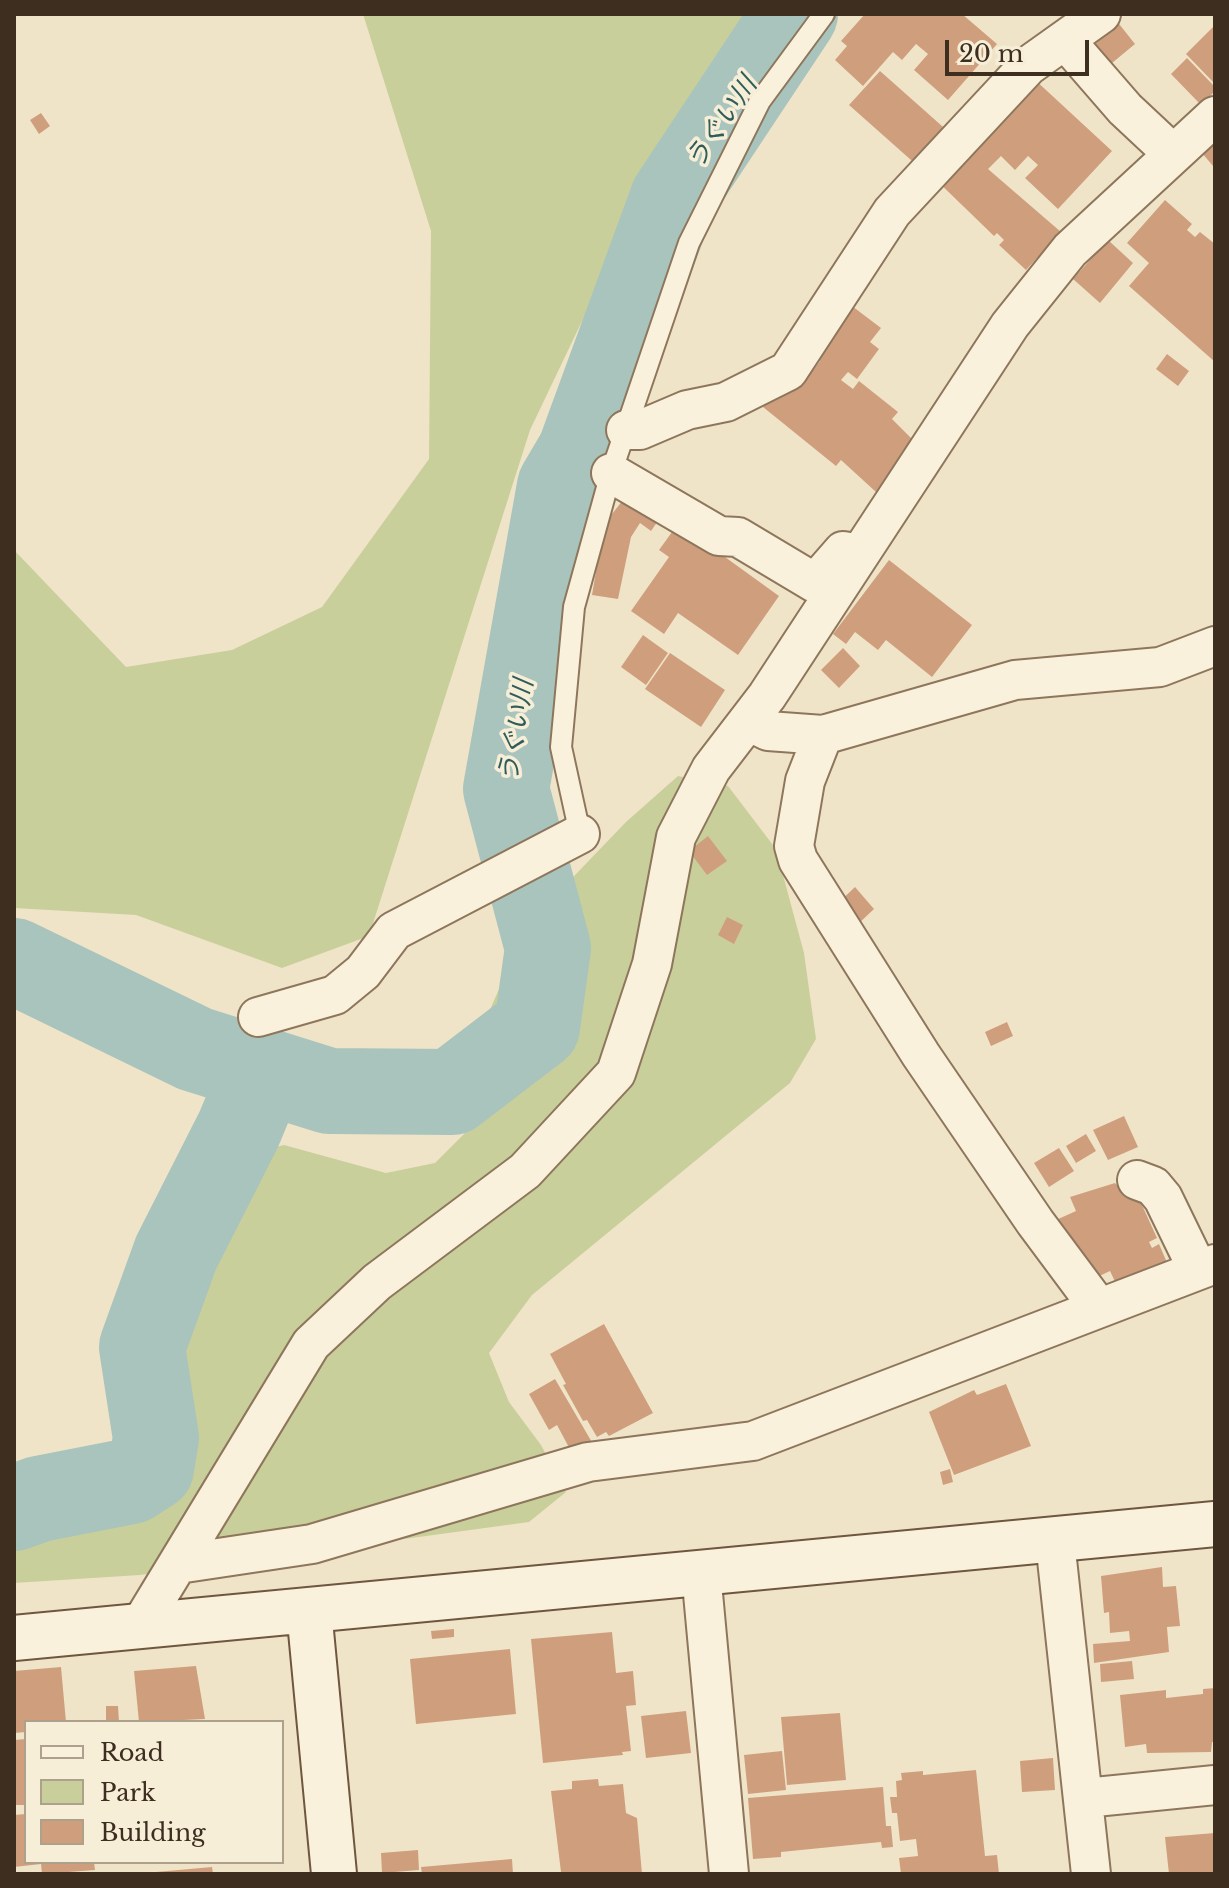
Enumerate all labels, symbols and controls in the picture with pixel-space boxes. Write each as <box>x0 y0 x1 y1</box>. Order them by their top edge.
scale bar <box>949 24 1093 74</box>
text: 20 m <box>959 39 1024 68</box>
water label: うぐい川 <box>680 71 764 175</box>
water label: うぐい川 <box>493 677 541 785</box>
legend <box>24 1720 284 1864</box>
text: Road <box>100 1738 164 1767</box>
text: Park <box>100 1778 156 1807</box>
text: Building <box>100 1818 206 1847</box>

